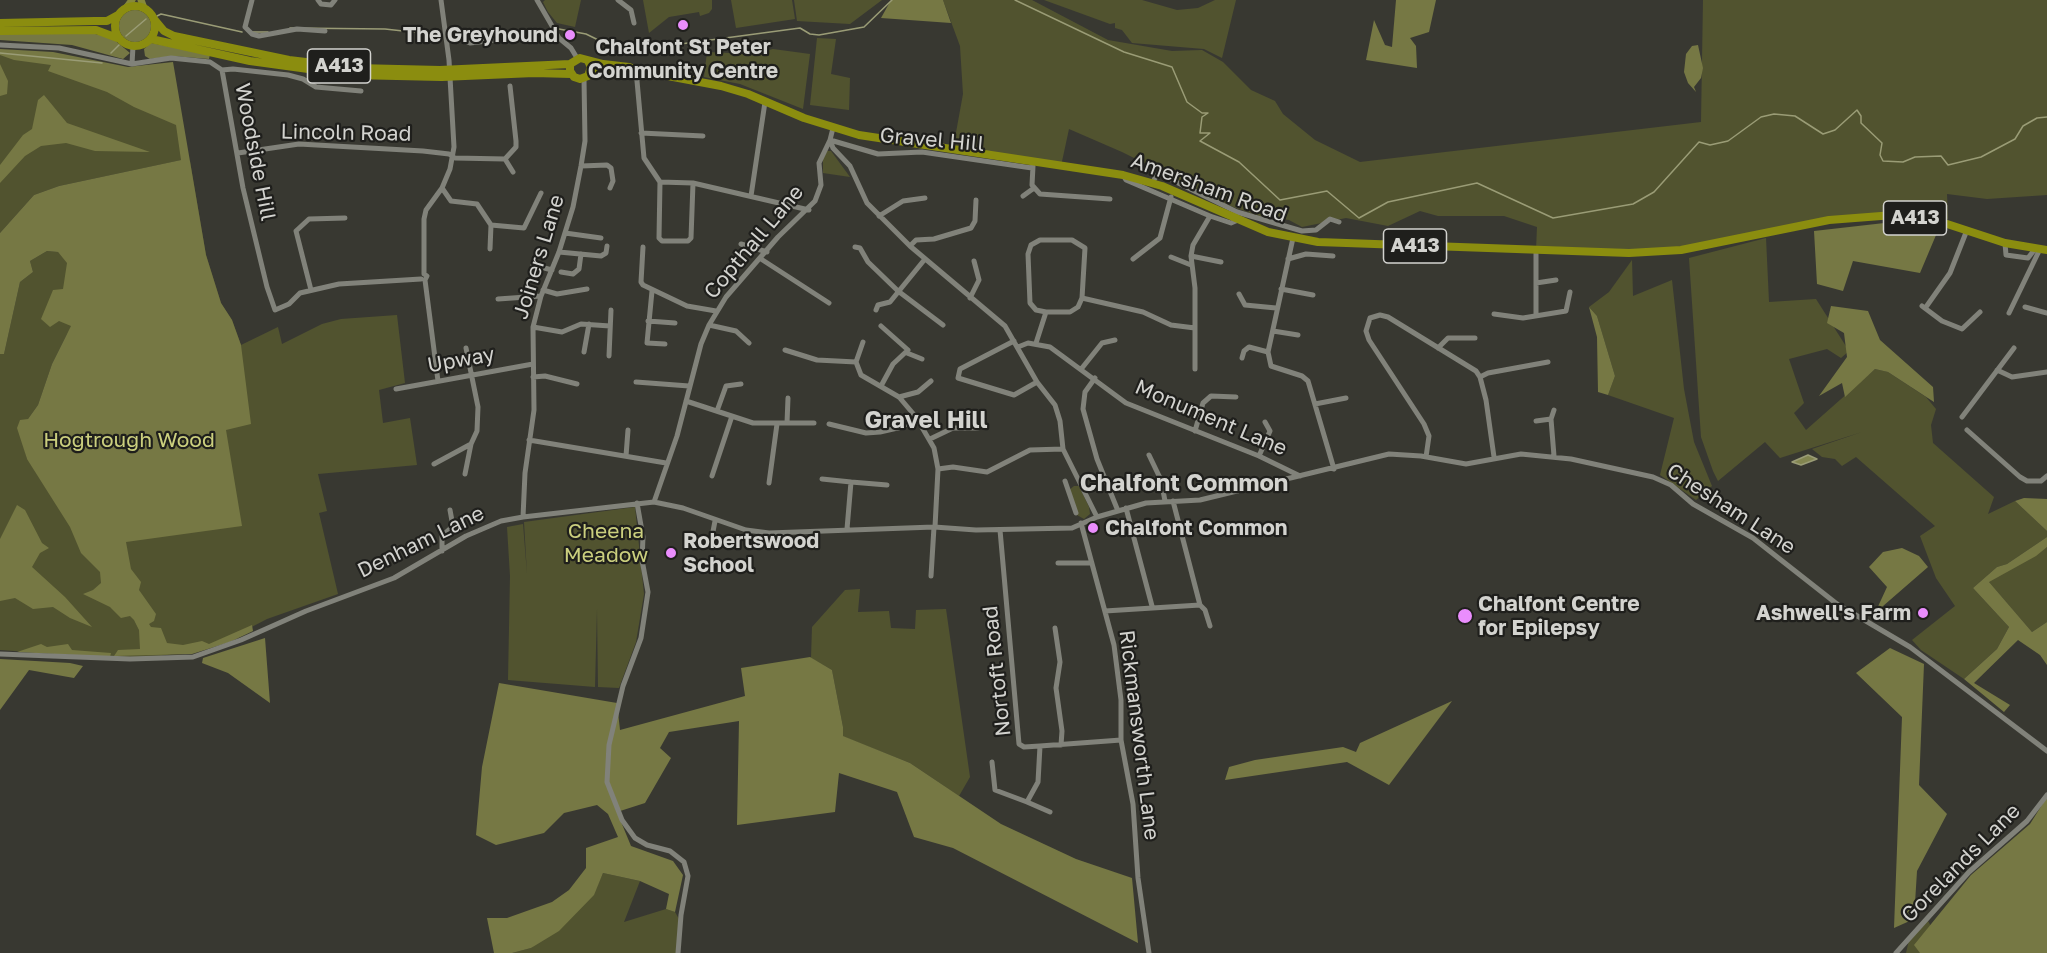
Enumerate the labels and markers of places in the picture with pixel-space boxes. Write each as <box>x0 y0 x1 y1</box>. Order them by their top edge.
marker: Chalfont St Peter Community Centre <box>676 18 690 32</box>
place label: The Greyhound <box>403 22 558 48</box>
marker: The Greyhound <box>563 28 577 42</box>
place label: Chalfont St Peter Community Centre <box>588 34 778 84</box>
place label: Chalfont Common <box>1105 515 1288 541</box>
marker: Chalfont Common <box>1086 521 1100 535</box>
place label: Robertswood School <box>683 528 819 578</box>
marker: Robertswood School <box>664 546 678 560</box>
place label: Chalfont Centre for Epilepsy <box>1478 591 1640 641</box>
place label: Ashwell's Farm <box>1756 600 1911 626</box>
marker: Ashwell's Farm <box>1916 606 1930 620</box>
marker: Chalfont Centre for Epilepsy <box>1456 607 1474 625</box>

